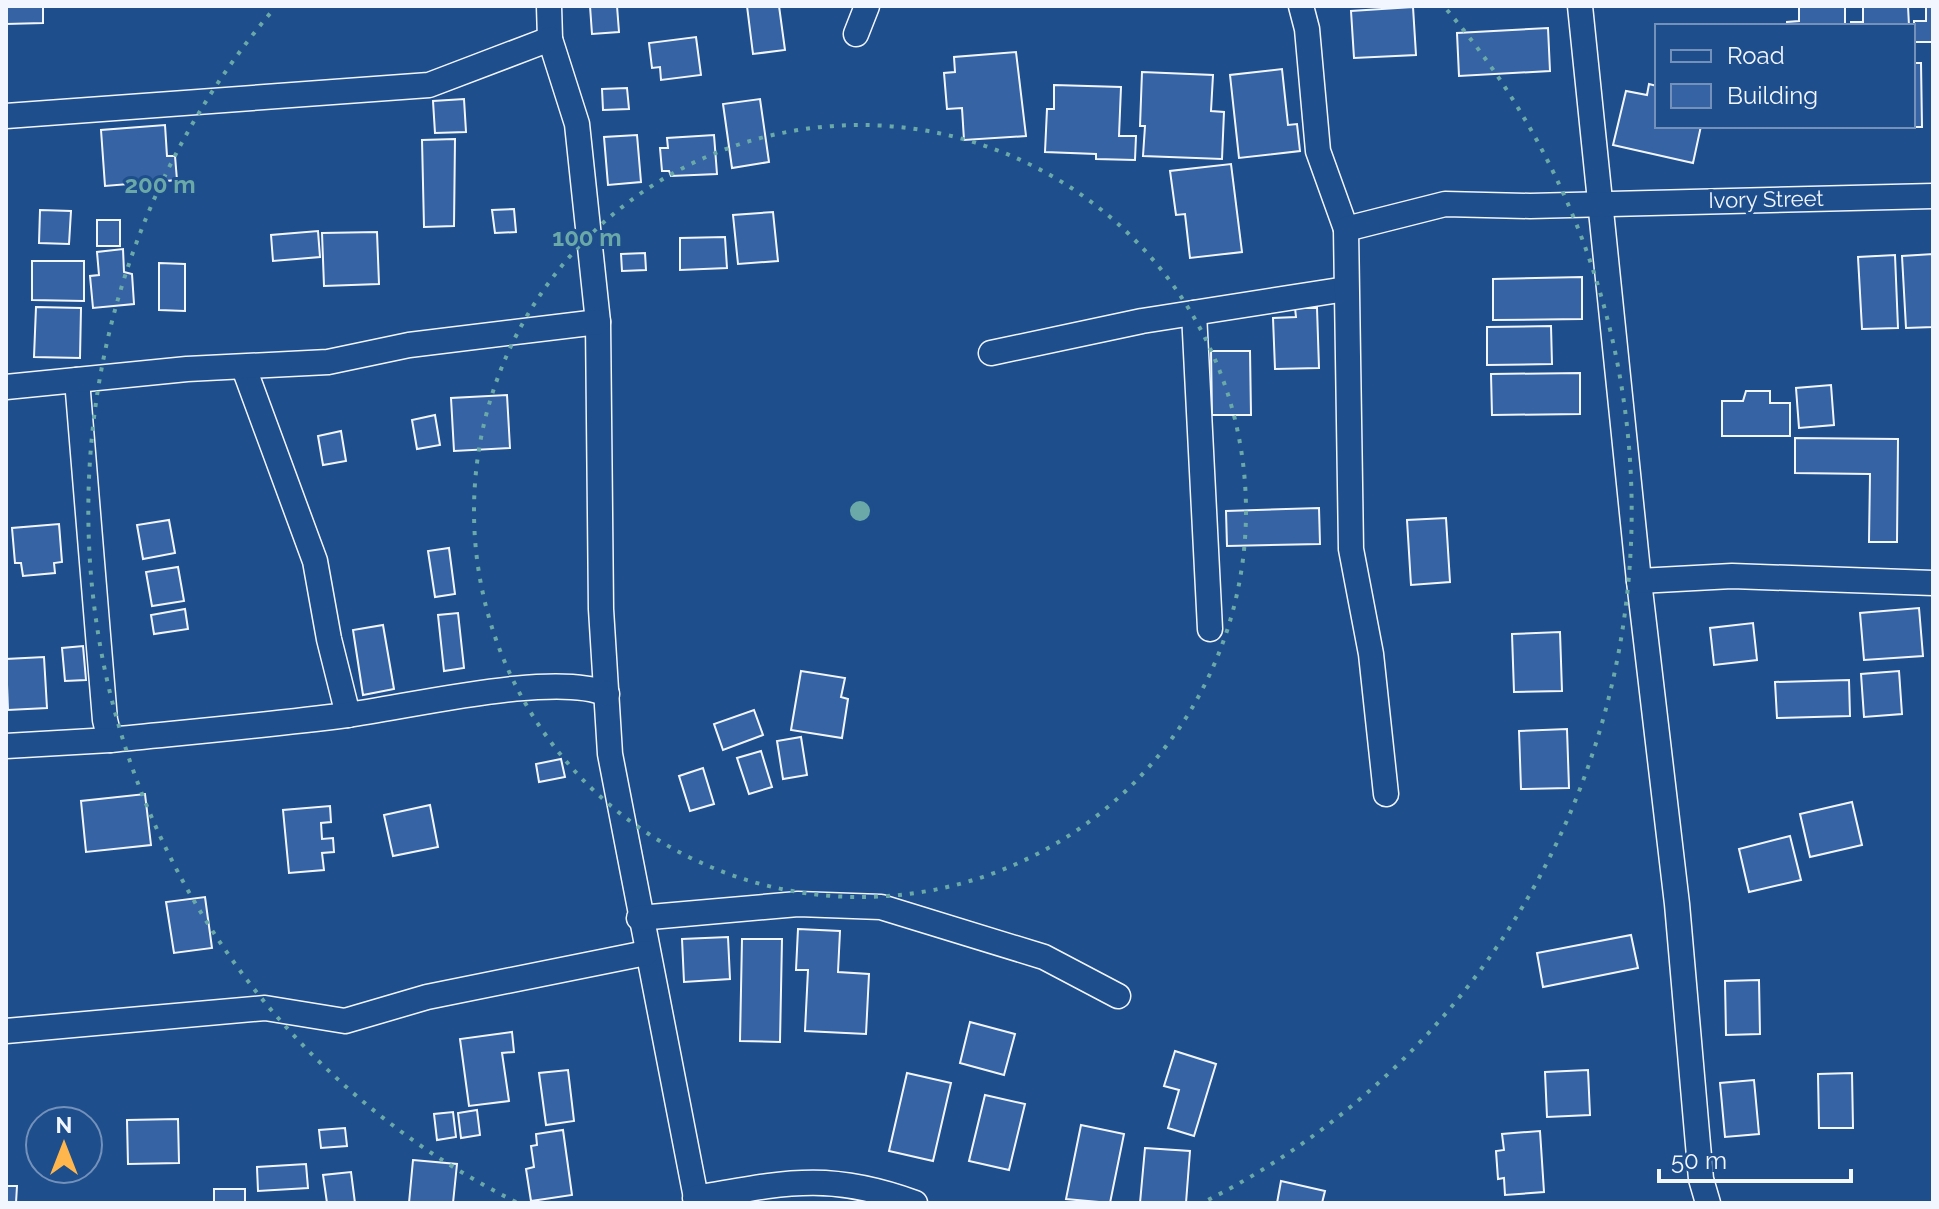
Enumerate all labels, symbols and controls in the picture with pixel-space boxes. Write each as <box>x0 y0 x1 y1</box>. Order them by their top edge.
legend <box>1655 24 1915 128</box>
text: Road <box>1727 41 1785 70</box>
text: Building <box>1727 81 1818 110</box>
text: 200 m <box>124 170 196 199</box>
street label: Ivory Street <box>1708 185 1825 213</box>
text: 100 m <box>552 223 622 252</box>
centre of rings <box>846 497 874 525</box>
north arrow <box>24 1105 104 1185</box>
text: N <box>56 1112 72 1138</box>
scale bar <box>1659 1133 1851 1183</box>
text: 50 m <box>1671 1146 1727 1175</box>

